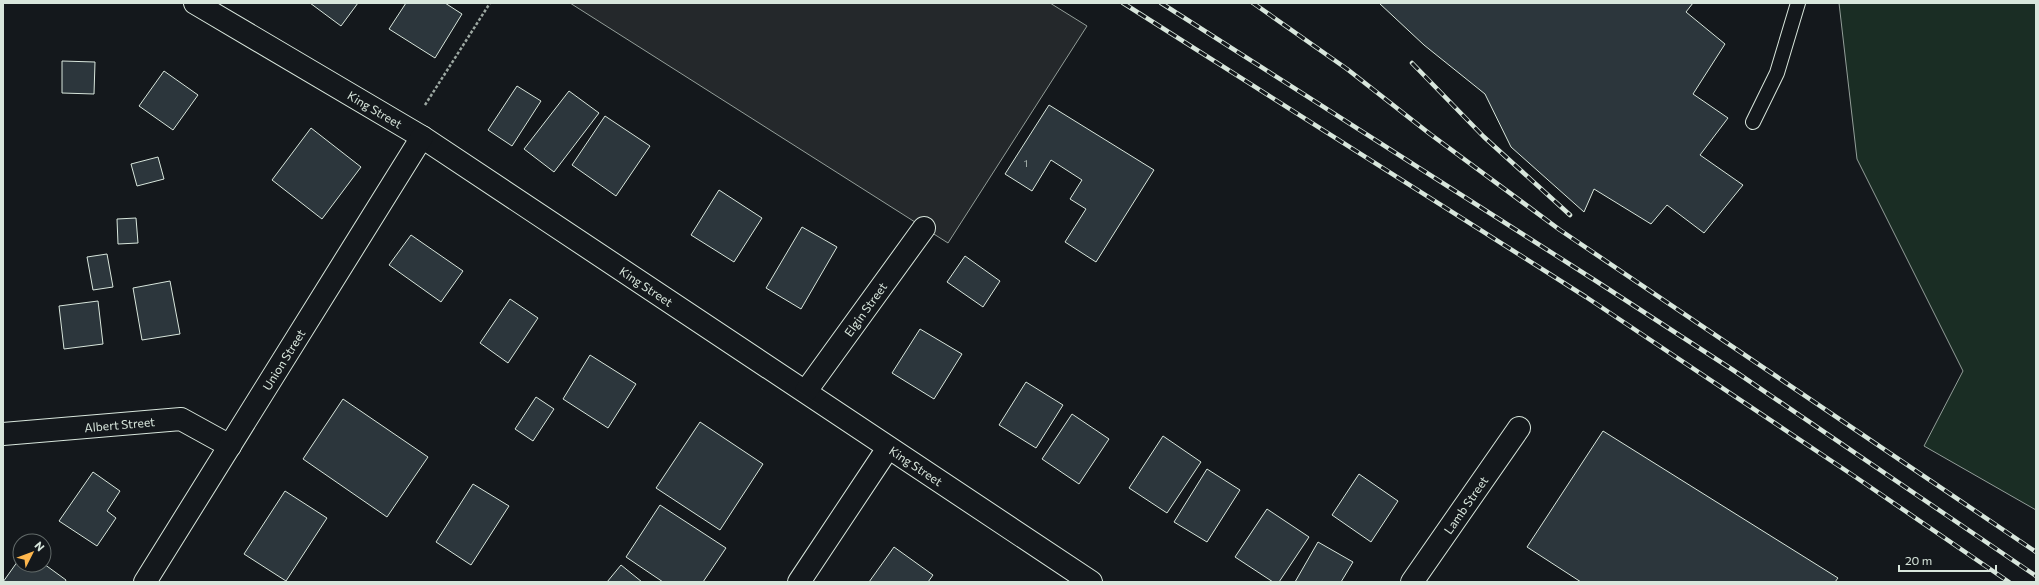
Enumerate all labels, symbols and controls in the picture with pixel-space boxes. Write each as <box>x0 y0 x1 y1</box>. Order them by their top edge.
street label: King Street <box>345 88 405 131</box>
house number: 1 <box>1024 157 1028 169</box>
street label: King Street <box>617 264 676 309</box>
street label: Elgin Street <box>841 280 889 339</box>
street label: Union Street <box>259 326 308 393</box>
street label: Albert Street <box>84 414 156 434</box>
street label: King Street <box>887 443 945 488</box>
street label: Lamb Street <box>1441 473 1491 536</box>
north arrow <box>12 533 52 573</box>
text: N <box>32 539 47 553</box>
scale bar <box>1899 547 1996 573</box>
text: 20 m <box>1905 553 1932 567</box>

